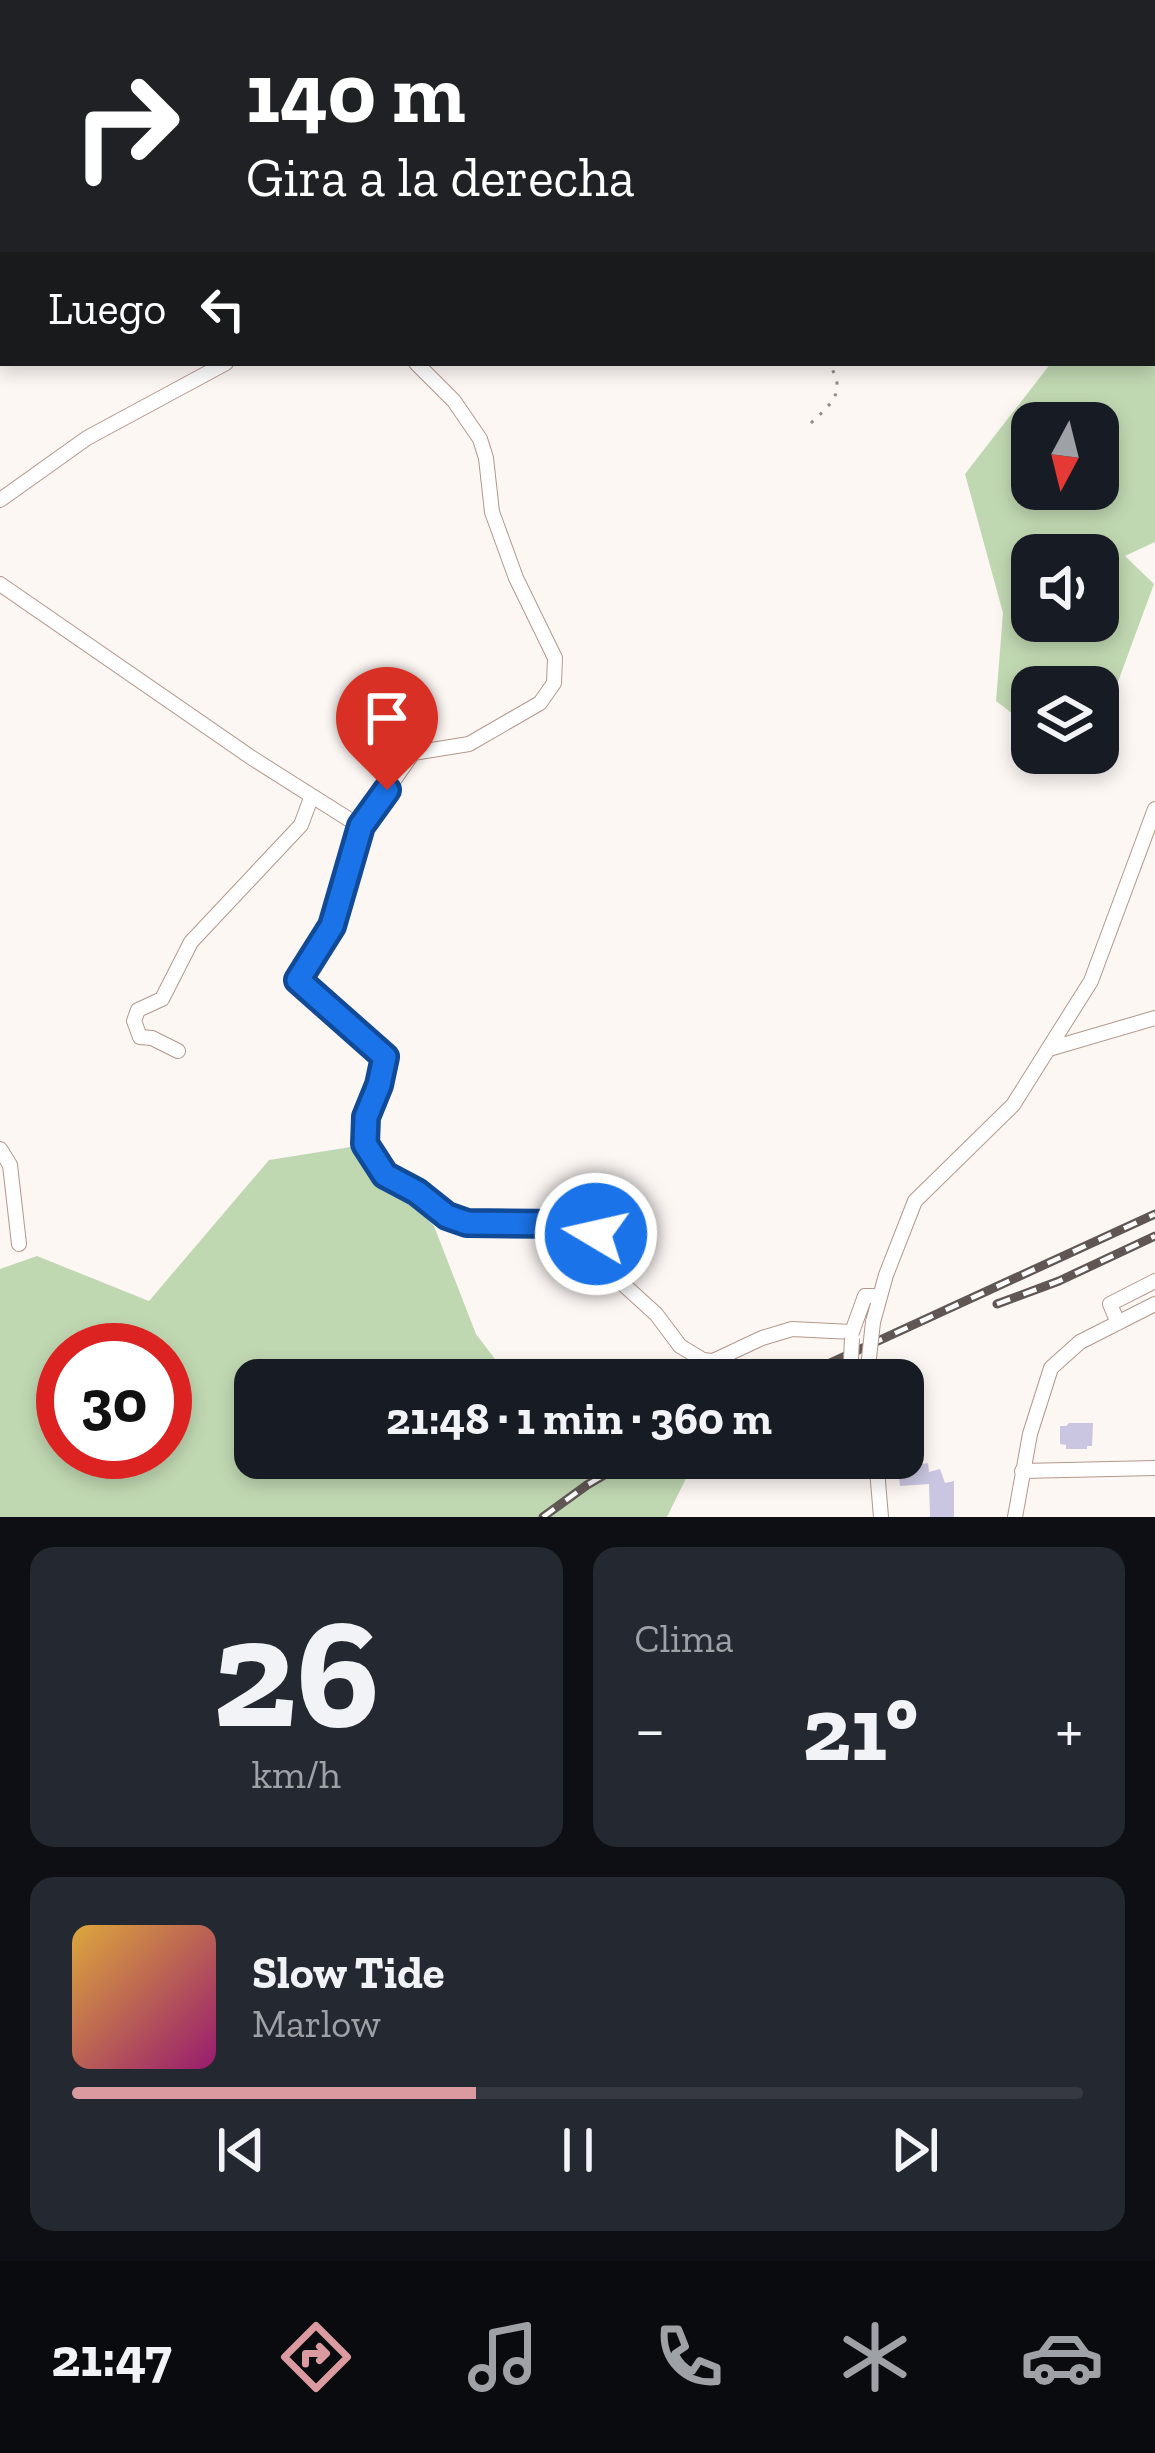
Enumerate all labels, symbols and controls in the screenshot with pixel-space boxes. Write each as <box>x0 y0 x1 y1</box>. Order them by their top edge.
text: 140 m <box>246 43 466 144</box>
icon: right <box>48 48 204 204</box>
text: Gira a la derecha <box>246 145 635 210</box>
icon: left <box>190 276 256 342</box>
text: Luego <box>48 282 166 336</box>
north arrow <box>1011 402 1119 510</box>
map controls <box>1011 402 1119 774</box>
button: sound <box>1011 534 1119 642</box>
button: layers <box>1011 666 1119 774</box>
pin <box>336 667 438 790</box>
icon: arrive <box>354 685 420 751</box>
position arrow <box>533 1171 659 1297</box>
speed limit sign: 30 <box>36 1323 192 1479</box>
text: 21:48 · 1 min · 360 m <box>386 1392 772 1446</box>
text: 26 <box>213 1579 380 1766</box>
text: Clima <box>635 1615 733 1662</box>
text: 21° <box>802 1675 918 1783</box>
text: − <box>635 1690 665 1769</box>
text: + <box>1055 1690 1083 1769</box>
text: km/h <box>252 1751 341 1798</box>
text: Slow Tide <box>252 1946 445 2000</box>
text: Marlow <box>252 2000 381 2047</box>
icon: previous <box>208 2117 274 2183</box>
icon: pause <box>545 2117 611 2183</box>
icon: next <box>882 2117 948 2183</box>
icon: directions <box>274 2315 358 2399</box>
icon: music <box>461 2315 545 2399</box>
icon: phone <box>647 2315 731 2399</box>
icon: climate <box>833 2315 917 2399</box>
icon: car <box>1020 2315 1104 2399</box>
text: 21:47 <box>51 2325 172 2390</box>

